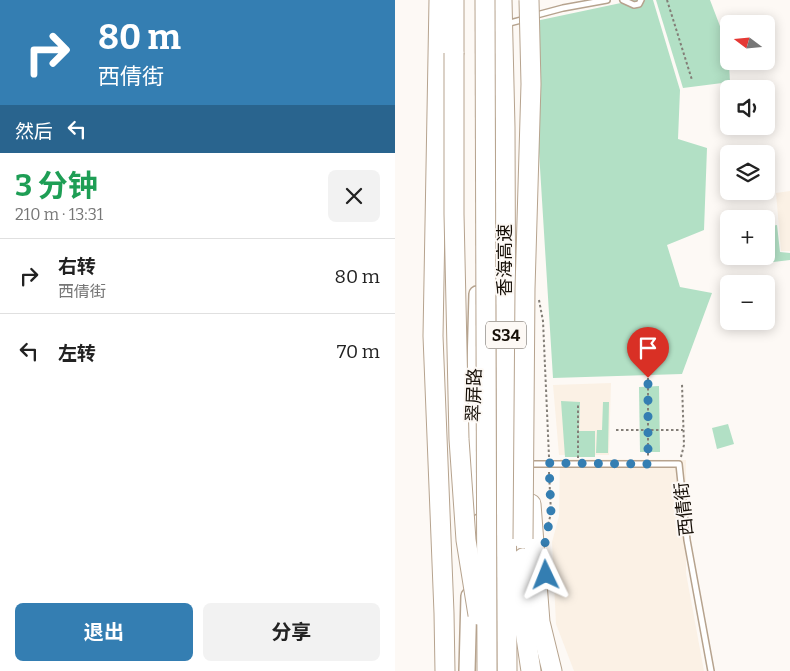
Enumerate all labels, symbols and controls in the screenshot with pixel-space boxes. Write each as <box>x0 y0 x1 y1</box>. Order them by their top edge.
north arrow <box>720 15 775 70</box>
map controls <box>720 15 775 330</box>
text: 80 m <box>98 16 181 58</box>
icon: right <box>15 20 80 85</box>
text: 西倩街 <box>98 63 164 90</box>
button: sound <box>720 80 775 135</box>
icon: left <box>63 115 91 143</box>
text: 然后 <box>15 120 53 143</box>
button: layers <box>720 145 775 200</box>
text: 3 分钟 <box>15 168 98 204</box>
button: close <box>328 170 380 222</box>
text: 210 m · 13:31 <box>15 205 103 224</box>
button: + <box>720 210 775 265</box>
street label: 香海高速 <box>494 224 516 296</box>
text: 右转 <box>58 255 96 278</box>
icon: right <box>15 262 43 290</box>
text: 80 m <box>334 265 380 288</box>
button: − <box>720 275 775 330</box>
text: 西倩街 <box>58 282 106 301</box>
road number: S34 <box>486 322 526 348</box>
pin <box>627 327 669 378</box>
icon: arrive <box>634 334 662 362</box>
icon: left <box>15 337 43 365</box>
text: 70 m <box>337 340 380 363</box>
text: 左转 <box>58 342 96 365</box>
street label: 翠屏路 <box>462 368 486 422</box>
street label: 西倩街 <box>670 481 698 537</box>
position arrow <box>519 548 571 600</box>
button: 退出 <box>15 603 193 661</box>
button: 分享 <box>203 603 380 661</box>

